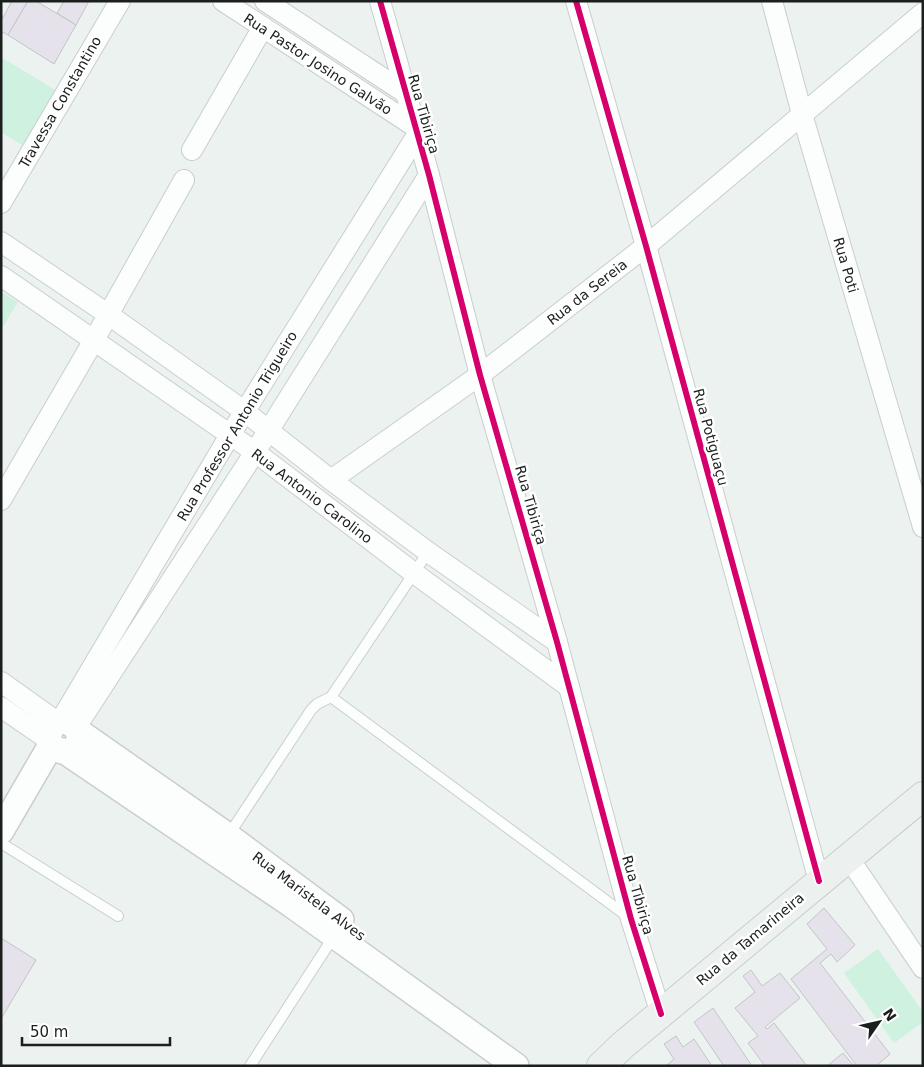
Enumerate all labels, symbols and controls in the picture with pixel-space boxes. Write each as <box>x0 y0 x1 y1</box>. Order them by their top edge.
street label: Rua Pastor Josino Galvão <box>241 10 395 118</box>
street label: Travessa Constantino <box>15 33 104 172</box>
street label: Rua Tibiriça <box>405 73 443 155</box>
street label: Rua Poti <box>830 235 862 295</box>
street label: Rua da Sereia <box>544 256 630 328</box>
street label: Rua Professor Antonio Trigueiro <box>174 328 300 524</box>
street label: Rua Potiguaçu <box>690 387 732 487</box>
street label: Rua Antonio Carolino <box>249 445 375 547</box>
street label: Rua Tibiriça <box>512 464 550 546</box>
street label: Rua Maristela Alves <box>249 848 369 944</box>
street label: Rua Tibiriça <box>619 854 657 936</box>
street label: Rua da Tamarineira <box>693 889 807 989</box>
north arrow <box>854 997 904 1047</box>
text: N <box>880 1005 900 1024</box>
scale bar <box>22 1014 170 1046</box>
text: 50 m <box>30 1023 68 1041</box>

